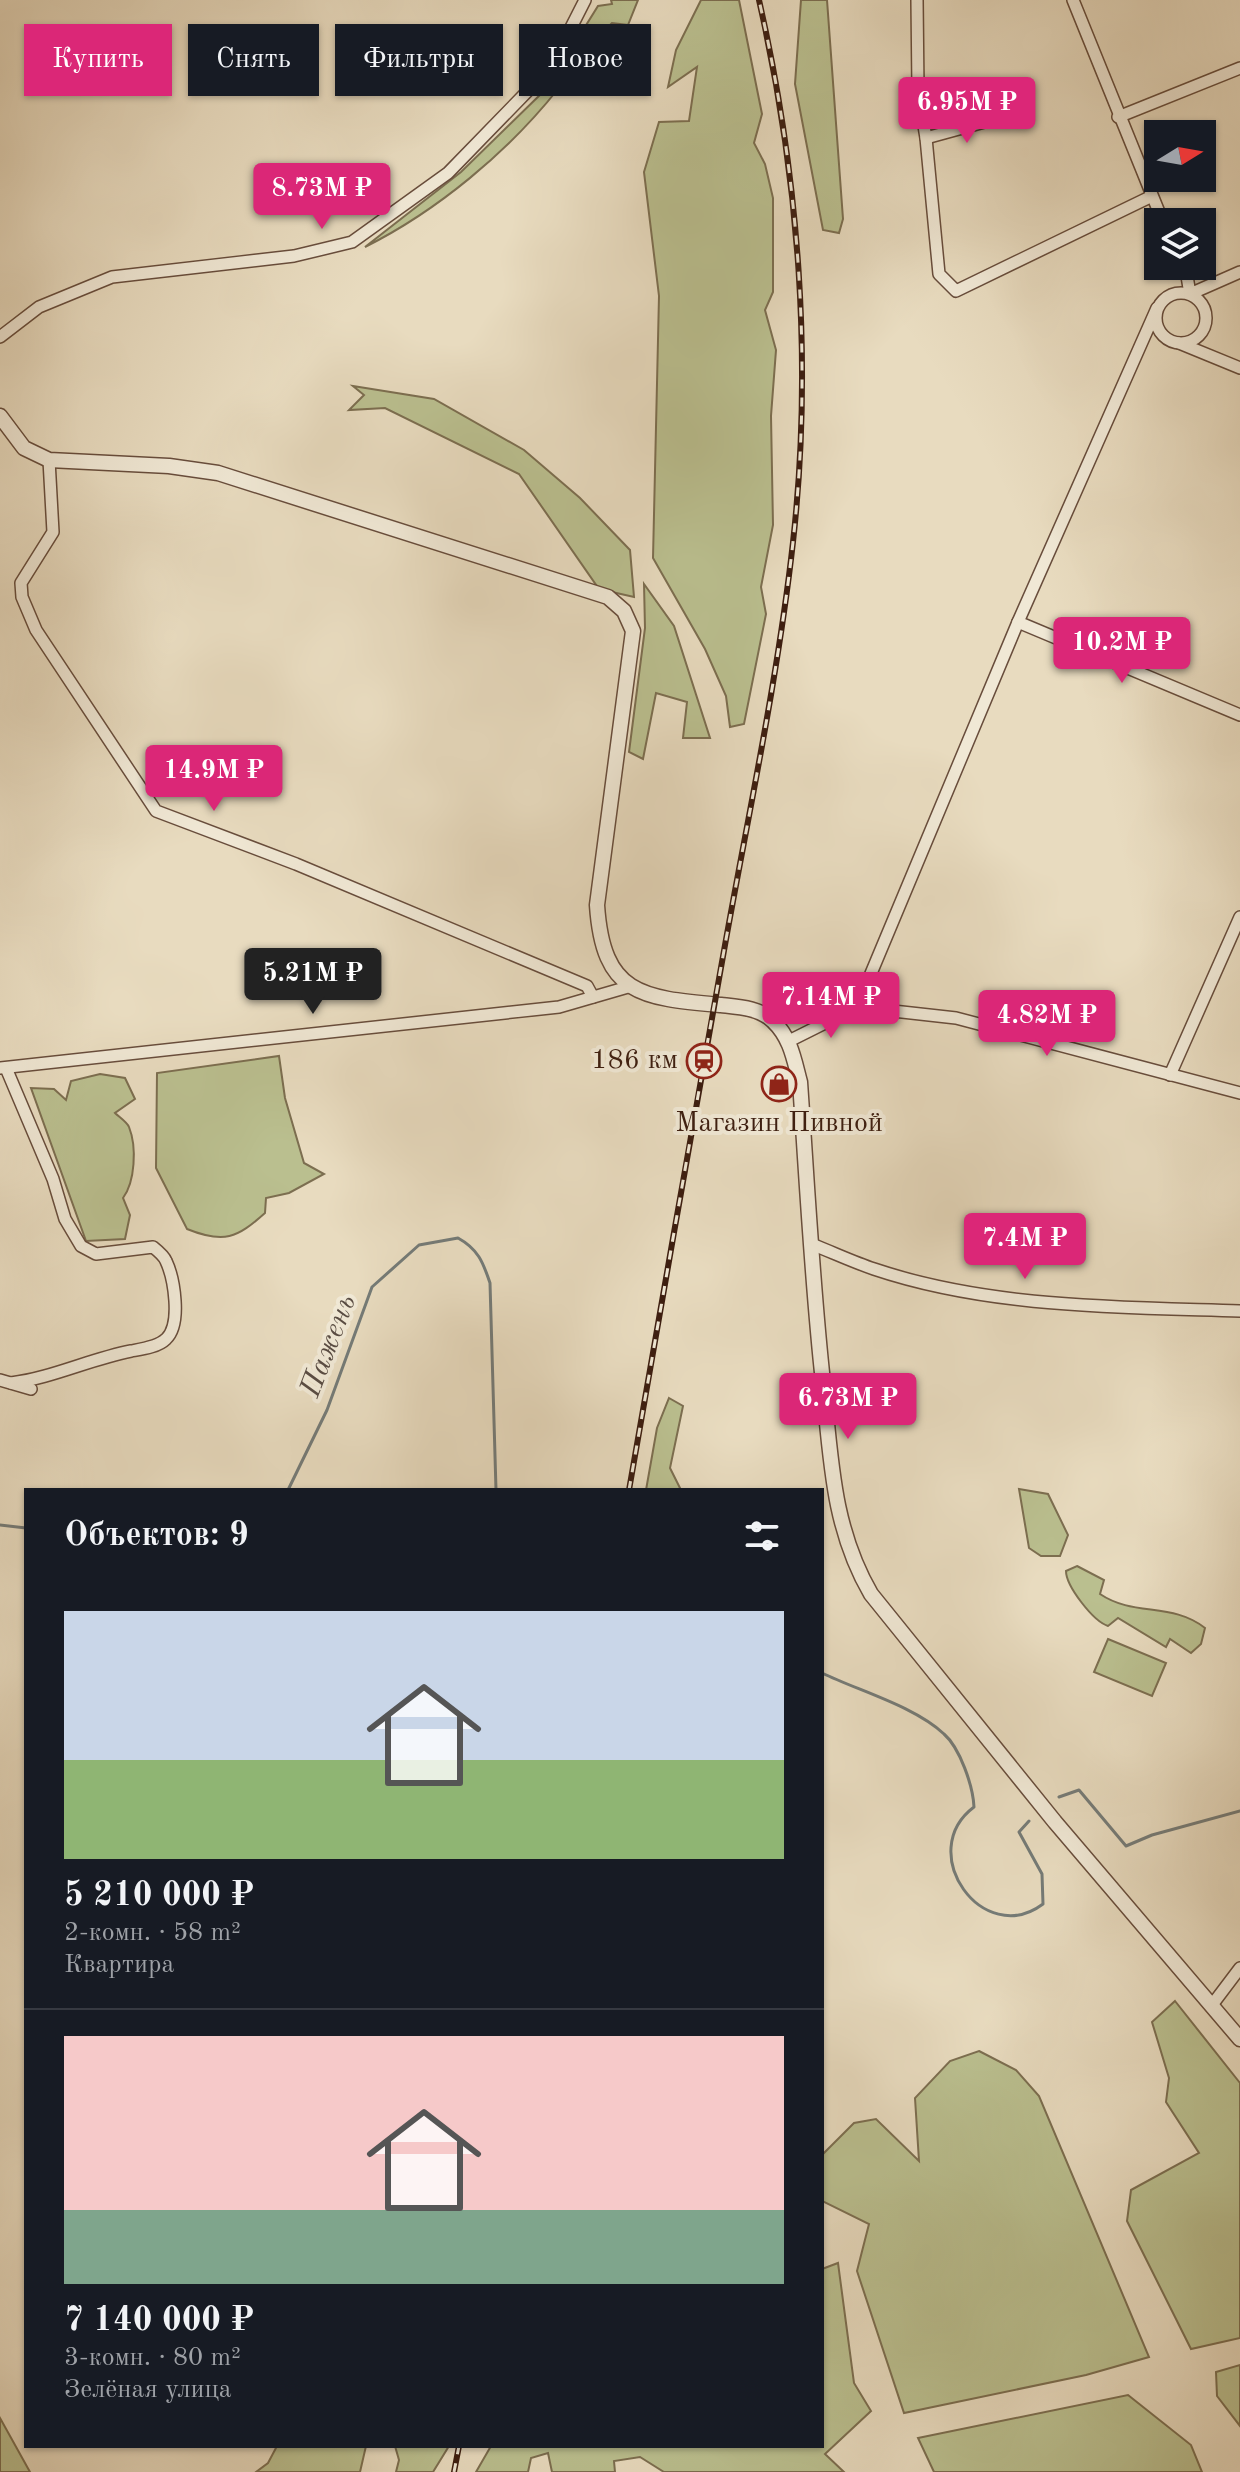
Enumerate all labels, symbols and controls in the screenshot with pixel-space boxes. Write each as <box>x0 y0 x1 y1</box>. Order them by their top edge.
chip: Купить <box>24 24 172 96</box>
chip: Снять <box>188 24 319 96</box>
chip: Фильтры <box>335 24 503 96</box>
chip: Новое <box>519 24 651 96</box>
pin: 6.95M ₽ <box>893 77 1041 145</box>
text: 6.95M ₽ <box>916 90 1018 116</box>
north arrow <box>1144 120 1216 192</box>
map controls <box>1144 120 1216 280</box>
pin: 8.73M ₽ <box>248 163 396 231</box>
text: 8.73M ₽ <box>271 176 373 202</box>
button: layers <box>1144 208 1216 280</box>
pin: 10.2M ₽ <box>1048 617 1196 685</box>
text: 10.2M ₽ <box>1071 630 1173 656</box>
pin: 14.9M ₽ <box>140 745 288 813</box>
text: 14.9M ₽ <box>163 758 265 784</box>
pin: 5.21M ₽ <box>239 948 387 1016</box>
text: 5.21M ₽ <box>262 961 364 987</box>
pin: 7.14M ₽ <box>757 972 905 1040</box>
text: 7.14M ₽ <box>780 985 882 1011</box>
pin: 4.82M ₽ <box>973 990 1121 1058</box>
text: 4.82M ₽ <box>996 1003 1098 1029</box>
station icon: 186 км <box>685 1042 723 1080</box>
place label: 186 км <box>591 1047 678 1075</box>
shop icon: Магазин Пивной <box>760 1065 798 1103</box>
place label: Магазин Пивной <box>675 1110 883 1138</box>
pin: 7.4M ₽ <box>960 1213 1090 1281</box>
text: 7.4M ₽ <box>982 1226 1068 1252</box>
water label: Пажень <box>295 1291 362 1402</box>
pin: 6.73M ₽ <box>774 1373 922 1441</box>
text: 6.73M ₽ <box>797 1386 899 1412</box>
icon: filters <box>740 1514 784 1558</box>
text: Объектов: 9 <box>64 1519 249 1553</box>
icon: home <box>352 1663 496 1807</box>
text: 5 210 000 ₽ <box>64 1879 254 1913</box>
text: 2-комн. · 58 m² <box>64 1920 241 1946</box>
text: Квартира <box>64 1952 174 1978</box>
icon: home <box>352 2088 496 2232</box>
text: 7 140 000 ₽ <box>64 2304 254 2338</box>
text: 3-комн. · 80 m² <box>64 2345 241 2371</box>
text: Зелёная улица <box>64 2377 232 2403</box>

